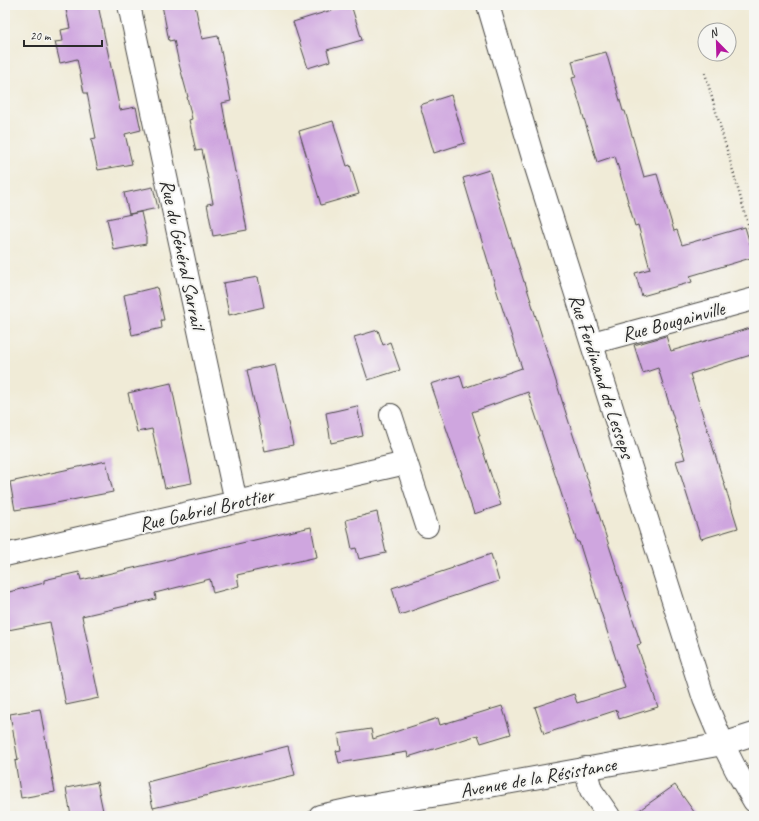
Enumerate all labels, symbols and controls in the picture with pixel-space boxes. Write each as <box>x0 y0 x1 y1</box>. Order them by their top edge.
scale bar <box>24 22 102 48</box>
north arrow <box>697 22 737 62</box>
text: N <box>707 24 721 41</box>
text: 20 m <box>30 28 52 44</box>
street label: Rue du Général Sarrail <box>154 177 211 335</box>
street label: Rue Ferdinand de Lesseps <box>563 291 640 463</box>
street label: Rue Bougainville <box>619 295 729 347</box>
street label: Rue Gabriel Brottier <box>137 482 277 537</box>
street label: Avenue de la Résistance <box>458 751 620 804</box>

